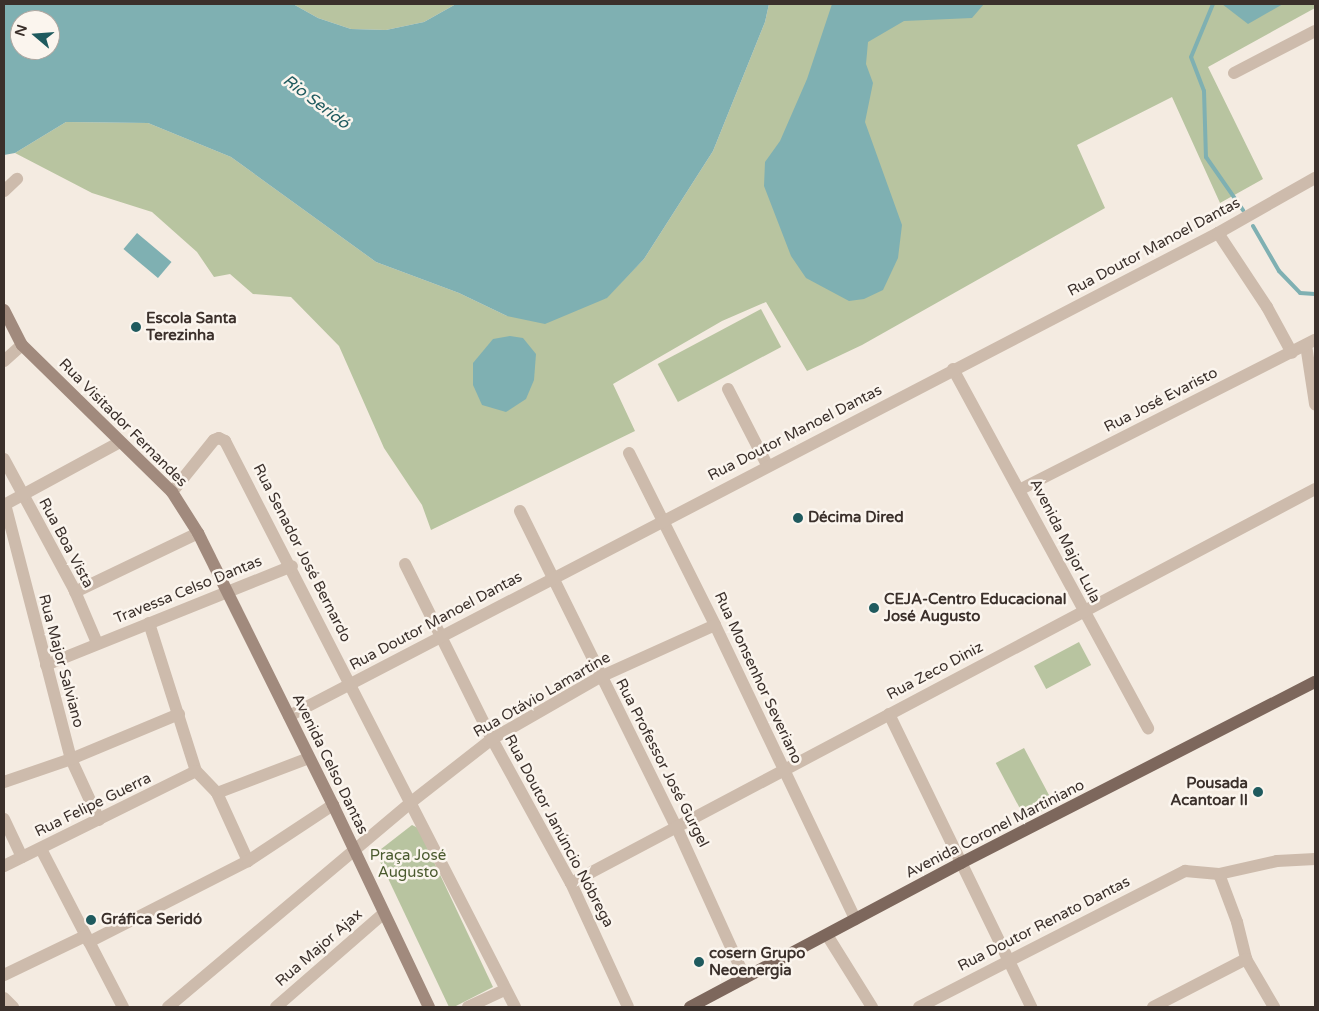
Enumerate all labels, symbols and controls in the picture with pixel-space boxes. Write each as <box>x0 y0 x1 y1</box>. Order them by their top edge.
north arrow <box>10 10 60 60</box>
text: N <box>11 23 31 38</box>
water label: Rio Seridó <box>279 71 353 133</box>
street label: Rua Doutor Manoel Dantas <box>1065 194 1243 300</box>
place label: Escola Santa Terezinha <box>146 309 237 344</box>
marker: Escola Santa Terezinha <box>130 321 142 333</box>
street label: Rua Visitador Fernandes <box>55 355 191 491</box>
street label: Rua José Evaristo <box>1101 364 1221 436</box>
street label: Rua Doutor Manoel Dantas <box>705 381 885 485</box>
street label: Rua Senador José Bernardo <box>249 461 355 645</box>
street label: Avenida Major Lula <box>1026 476 1104 606</box>
street label: Rua Boa Vista <box>35 495 97 591</box>
place label: Décima Dired <box>808 509 904 527</box>
marker: Décima Dired <box>792 512 804 524</box>
street label: Travessa Celso Dantas <box>111 552 265 628</box>
street label: Rua Doutor Manoel Dantas <box>347 568 525 674</box>
street label: Rua Monsenhor Severiano <box>710 589 806 767</box>
place label: CEJA-Centro Educacional José Augusto <box>884 590 1067 625</box>
street label: Rua Major Salviano <box>35 592 87 730</box>
marker: CEJA-Centro Educacional José Augusto <box>868 602 880 614</box>
street label: Rua Zeco Diniz <box>884 638 986 704</box>
street label: Rua Otávio Lamartine <box>470 648 614 742</box>
street label: Rua Professor José Gurgel <box>612 676 712 850</box>
street label: Avenida Celso Dantas <box>288 691 372 837</box>
street label: Rua Doutor Janúncio Nóbrega <box>500 732 618 930</box>
street label: Rua Felipe Guerra <box>32 769 154 841</box>
place label: Pousada Acantoar II <box>1170 774 1248 809</box>
street label: Avenida Coronel Martiniano <box>902 776 1088 882</box>
marker: Pousada Acantoar II <box>1252 786 1264 798</box>
park label: Praça José Augusto <box>370 846 446 881</box>
street label: Rua Doutor Renato Dantas <box>955 873 1133 975</box>
street label: Rua Major Ajax <box>272 905 366 991</box>
place label: Gráfica Seridó <box>101 911 202 929</box>
marker: Gráfica Seridó <box>85 914 97 926</box>
place label: cosern Grupo Neoenergia <box>709 944 805 979</box>
marker: cosern Grupo Neoenergia <box>693 956 705 968</box>

